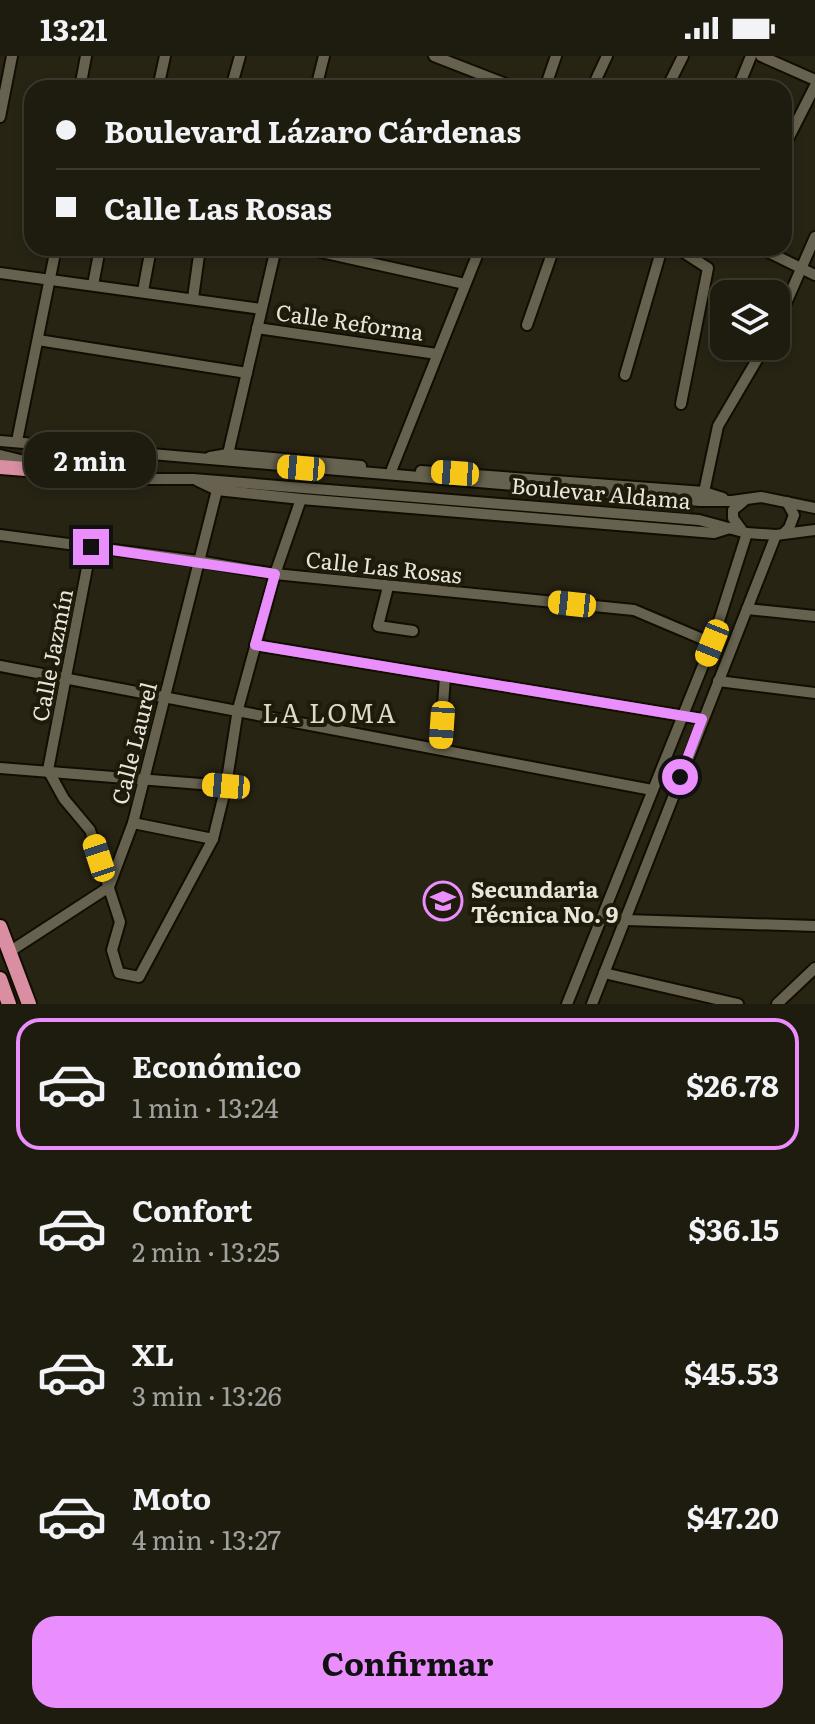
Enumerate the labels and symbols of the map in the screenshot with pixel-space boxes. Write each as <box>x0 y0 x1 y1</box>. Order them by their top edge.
street label: Calle Reforma <box>274 294 426 348</box>
callout: 2 min <box>25 431 157 487</box>
car <box>276 454 326 482</box>
car <box>430 459 480 487</box>
street label: Boulevar Aldama <box>510 468 692 516</box>
route end <box>73 529 109 565</box>
street label: Calle Las Rosas <box>304 541 464 591</box>
street label: Calle Jazmín <box>22 586 80 724</box>
car <box>547 590 597 618</box>
car <box>692 616 732 670</box>
street label: Calle Laurel <box>102 678 164 808</box>
district label: LA LOMA <box>262 692 398 731</box>
car <box>428 700 456 750</box>
route start <box>662 759 698 795</box>
car <box>201 772 251 800</box>
car <box>80 831 118 885</box>
place label: Secundaria Técnica No. 9 <box>471 872 618 930</box>
school or university icon: Secundaria Técnica No. 9 <box>422 880 464 922</box>

